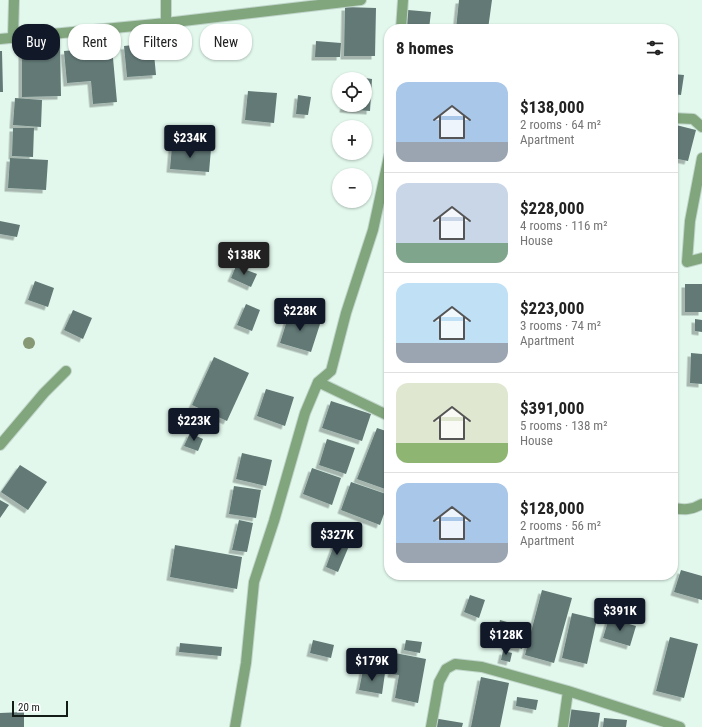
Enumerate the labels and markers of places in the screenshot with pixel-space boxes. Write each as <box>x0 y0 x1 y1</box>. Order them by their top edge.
pin: $234K <box>162 125 218 159</box>
pin: $138K <box>216 242 272 276</box>
pin: $228K <box>272 298 328 332</box>
pin: $223K <box>166 408 222 442</box>
pin: $327K <box>309 522 365 556</box>
pin: $391K <box>592 598 648 632</box>
pin: $128K <box>478 622 534 656</box>
pin: $179K <box>344 648 400 682</box>

